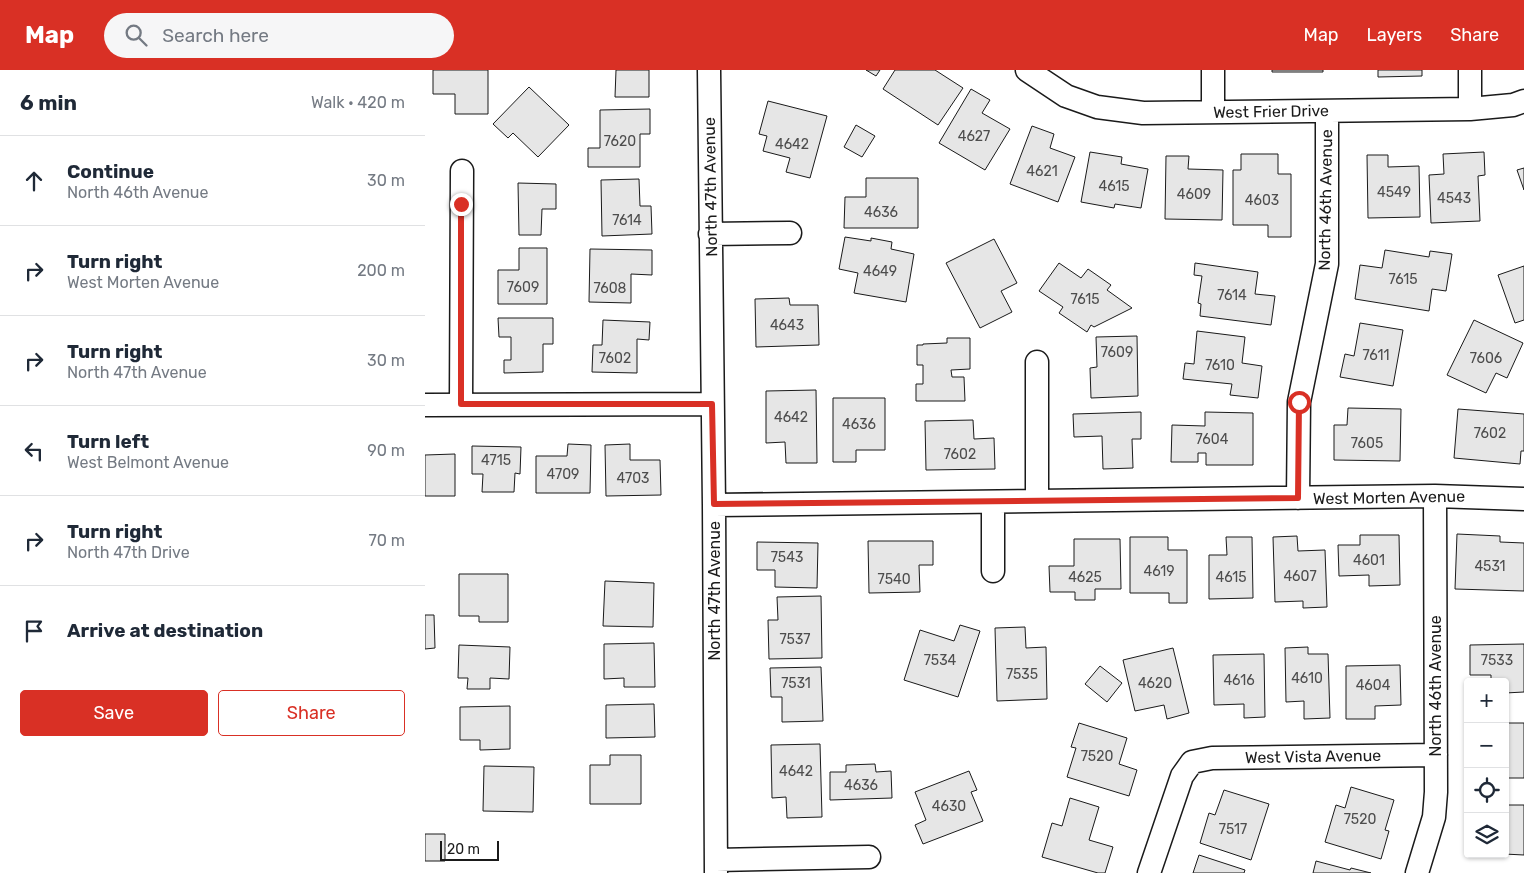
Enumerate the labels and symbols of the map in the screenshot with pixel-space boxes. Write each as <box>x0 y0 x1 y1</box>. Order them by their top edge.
street label: West Frier Drive <box>1213 101 1329 122</box>
street label: North 47th Avenue <box>700 117 721 257</box>
house number: 4627 <box>958 128 990 145</box>
street label: North 46th Avenue <box>1315 129 1336 271</box>
house number: 7620 <box>604 133 636 150</box>
house number: 4642 <box>775 136 809 153</box>
house number: 4621 <box>1026 163 1058 180</box>
house number: 4615 <box>1098 178 1130 195</box>
house number: 4549 <box>1377 184 1411 201</box>
house number: 4609 <box>1177 186 1211 203</box>
house number: 4543 <box>1437 190 1471 207</box>
house number: 4603 <box>1245 192 1279 209</box>
route end <box>450 193 473 216</box>
house number: 4636 <box>864 204 898 221</box>
house number: 7614 <box>612 212 642 229</box>
house number: 4649 <box>863 263 897 280</box>
house number: 7615 <box>1388 271 1418 288</box>
house number: 7609 <box>507 279 539 296</box>
house number: 7608 <box>594 280 627 297</box>
house number: 7614 <box>1217 287 1247 304</box>
house number: 7615 <box>1070 291 1100 308</box>
house number: 4643 <box>770 317 804 334</box>
house number: 7609 <box>1101 344 1133 361</box>
house number: 7611 <box>1363 347 1389 364</box>
house number: 7602 <box>599 350 631 367</box>
house number: 7606 <box>1470 350 1502 367</box>
house number: 7610 <box>1205 357 1235 374</box>
route start <box>1288 391 1311 414</box>
house number: 4642 <box>774 409 808 426</box>
house number: 4636 <box>842 416 876 433</box>
house number: 7602 <box>1474 425 1506 442</box>
house number: 7604 <box>1196 431 1229 448</box>
house number: 7605 <box>1351 435 1383 452</box>
house number: 7602 <box>944 446 976 463</box>
house number: 4715 <box>481 452 511 469</box>
house number: 4709 <box>547 466 579 483</box>
house number: 4703 <box>617 470 649 487</box>
street label: West Morten Avenue <box>1313 487 1465 508</box>
street label: North 47th Avenue <box>705 521 724 661</box>
house number: 7543 <box>771 549 803 566</box>
house number: 4601 <box>1353 552 1385 569</box>
house number: 4531 <box>1474 558 1506 575</box>
house number: 4619 <box>1143 563 1175 580</box>
house number: 4607 <box>1283 568 1317 585</box>
house number: 4625 <box>1068 569 1102 586</box>
house number: 4615 <box>1215 569 1247 586</box>
house number: 7540 <box>877 571 911 588</box>
street label: North 46th Avenue <box>1426 615 1445 757</box>
house number: 7537 <box>779 631 811 648</box>
house number: 7534 <box>924 652 957 669</box>
house number: 7533 <box>1481 652 1513 669</box>
house number: 7535 <box>1006 666 1038 683</box>
house number: 4610 <box>1291 670 1323 687</box>
house number: 4616 <box>1223 672 1255 689</box>
house number: 7531 <box>781 675 811 692</box>
house number: 4620 <box>1138 675 1172 692</box>
house number: 4604 <box>1356 677 1391 694</box>
street label: West Vista Avenue <box>1245 746 1381 767</box>
house number: 7520 <box>1081 748 1113 765</box>
house number: 4642 <box>779 763 813 780</box>
house number: 4636 <box>844 777 878 794</box>
house number: 4630 <box>932 798 966 815</box>
house number: 7520 <box>1344 811 1376 828</box>
house number: 7517 <box>1219 821 1247 838</box>
scale bar <box>440 838 499 861</box>

